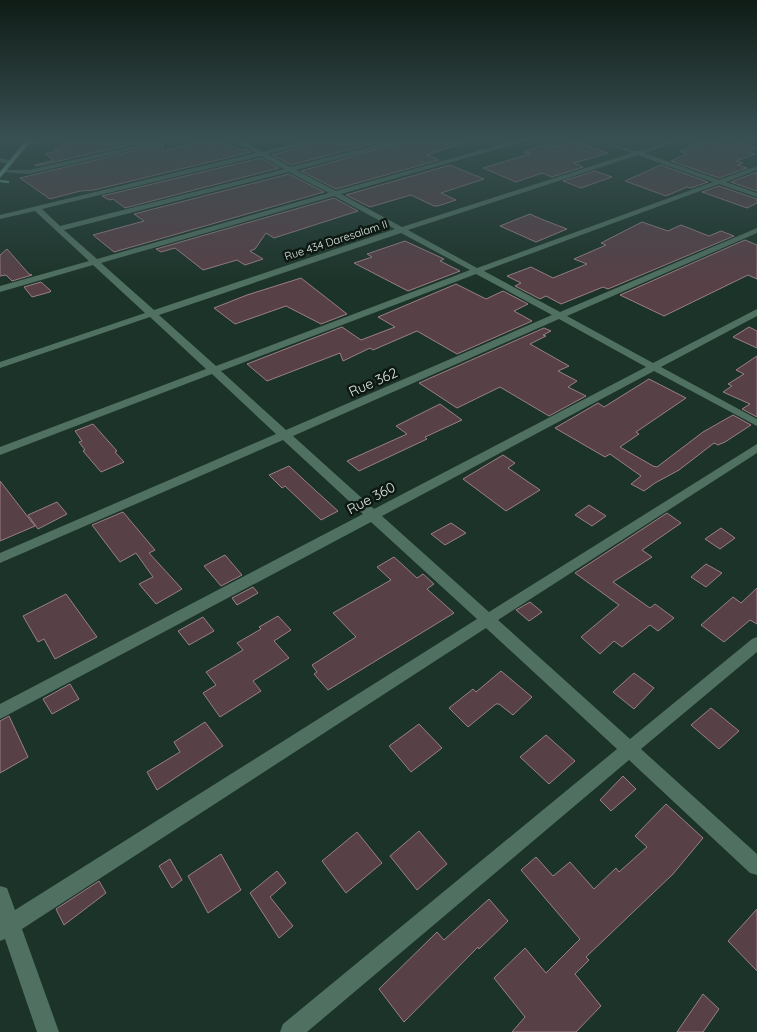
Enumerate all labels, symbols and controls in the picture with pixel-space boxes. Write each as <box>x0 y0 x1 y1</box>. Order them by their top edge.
street label: Rue 434 Daresalam II <box>283 217 389 263</box>
street label: Rue 362 <box>346 363 400 401</box>
street label: Rue 360 <box>344 478 398 518</box>

